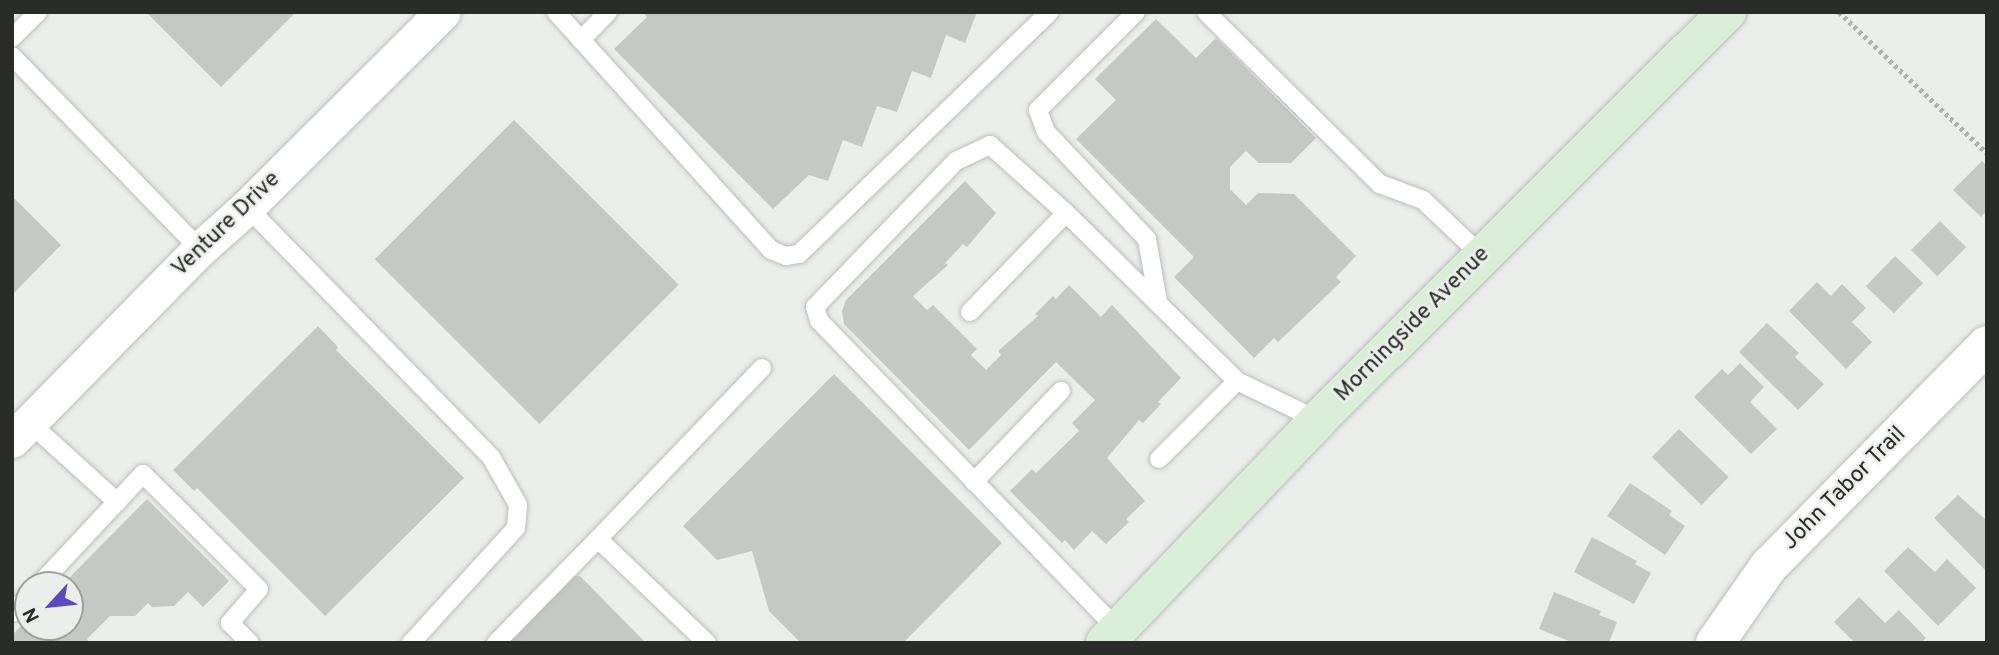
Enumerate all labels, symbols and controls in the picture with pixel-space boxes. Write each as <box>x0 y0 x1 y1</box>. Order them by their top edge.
street label: Venture Drive <box>167 166 287 284</box>
street label: Morningside Avenue <box>1329 241 1497 409</box>
street label: John Tabor Trail <box>1777 421 1913 557</box>
north arrow <box>14 571 84 641</box>
text: N <box>18 603 46 626</box>

